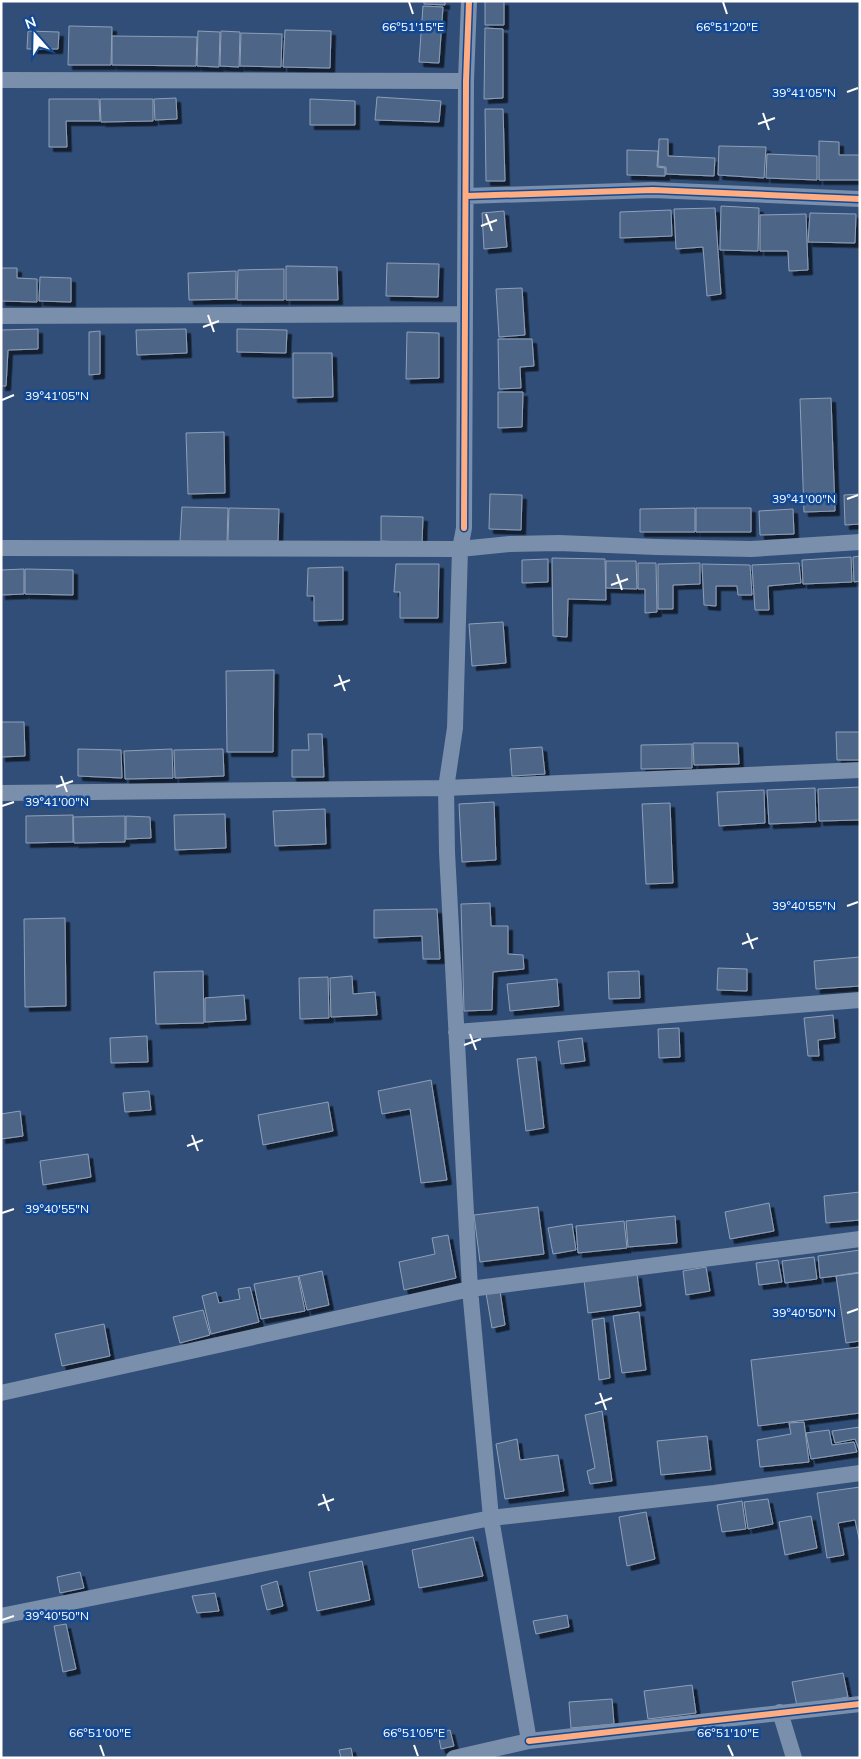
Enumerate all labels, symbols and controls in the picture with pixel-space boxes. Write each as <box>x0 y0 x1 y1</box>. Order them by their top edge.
north arrow <box>10 10 60 60</box>
text: N <box>23 13 39 33</box>
text: 66°51'15"E <box>382 19 444 34</box>
text: 66°51'20"E <box>696 19 758 34</box>
text: 39°41'05"N <box>772 85 836 100</box>
text: 39°41'05"N <box>25 388 89 403</box>
text: 39°41'00"N <box>772 491 836 506</box>
text: 39°41'00"N <box>25 794 89 809</box>
text: 39°40'55"N <box>772 898 836 913</box>
text: 39°40'55"N <box>25 1201 89 1216</box>
text: 39°40'50"N <box>772 1305 836 1320</box>
text: 39°40'50"N <box>25 1608 89 1623</box>
text: 66°51'00"E <box>69 1725 131 1740</box>
text: 66°51'05"E <box>383 1725 445 1740</box>
text: 66°51'10"E <box>697 1725 759 1740</box>

